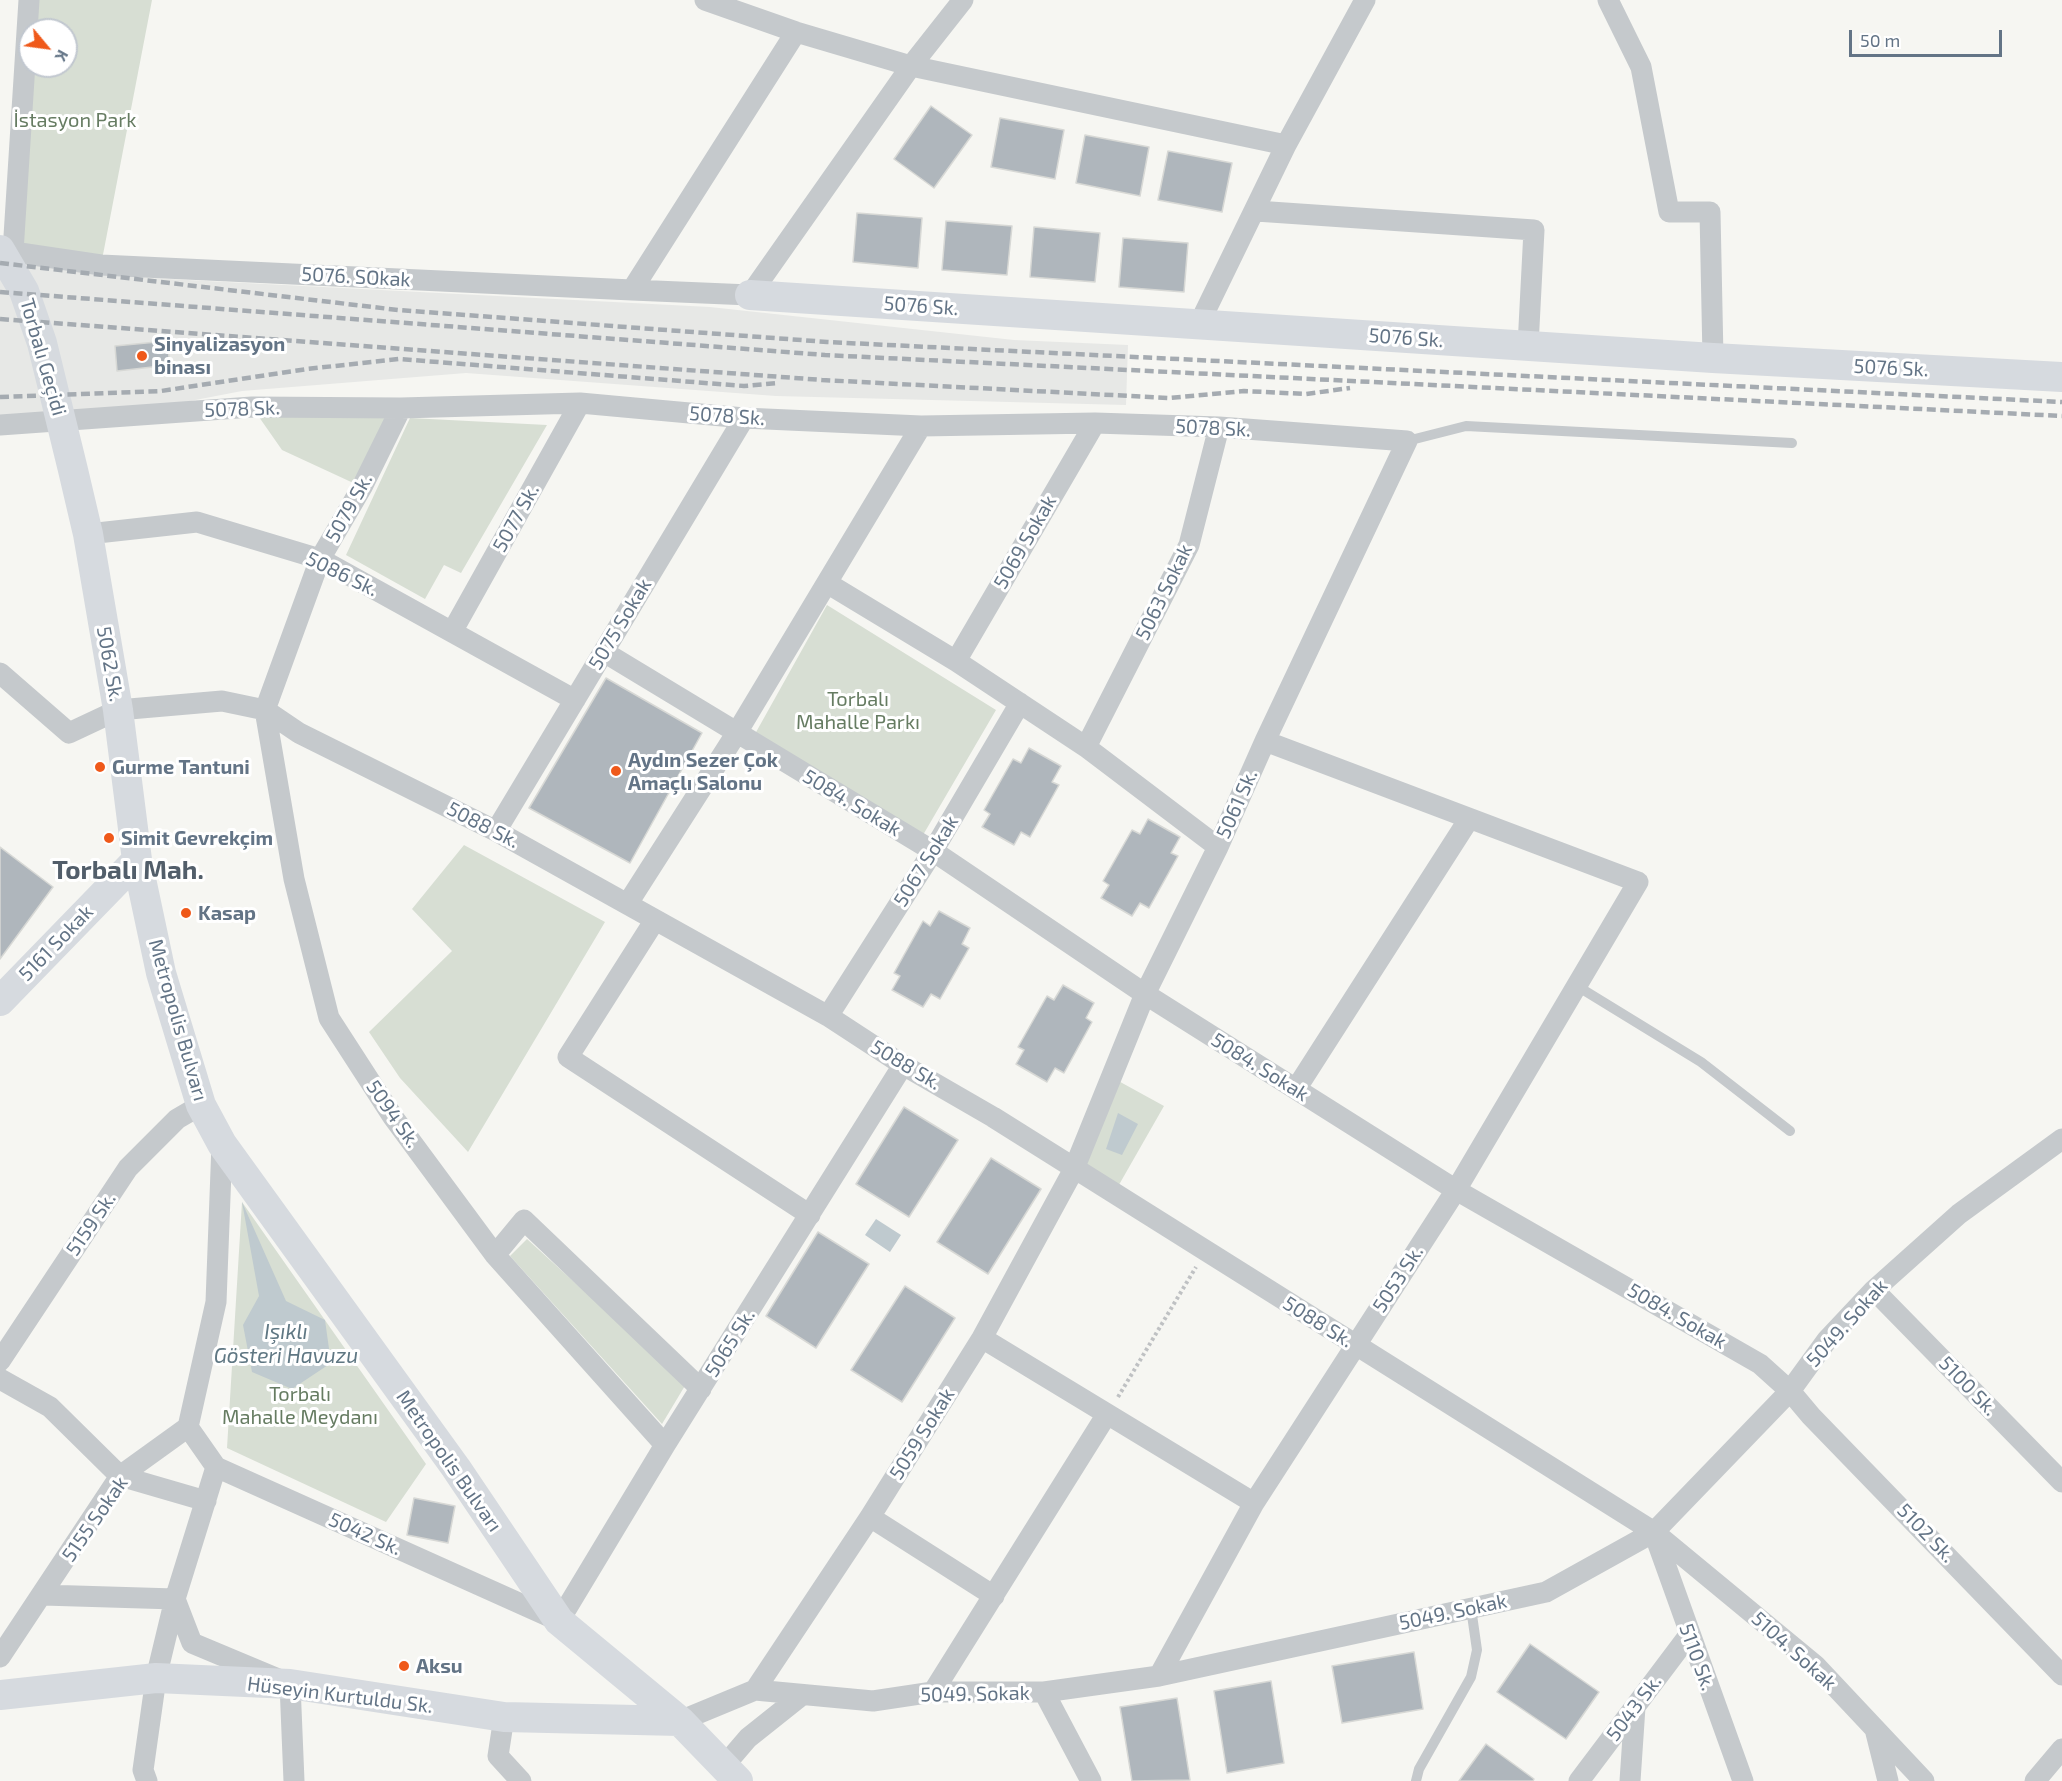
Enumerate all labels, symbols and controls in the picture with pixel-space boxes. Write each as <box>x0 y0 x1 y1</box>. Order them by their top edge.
north arrow <box>18 18 78 78</box>
scale bar <box>1852 18 2005 56</box>
text: 50 m <box>1860 29 1900 51</box>
text: K <box>52 47 73 65</box>
park label: İstasyon Park <box>14 108 136 132</box>
street label: 5076. SOkak <box>301 262 411 292</box>
street label: 5076 Sk. <box>883 291 959 321</box>
street label: Torbalı Geçidi <box>15 296 71 418</box>
street label: 5076 Sk. <box>1368 323 1444 353</box>
place label: Sinyalizasyon binası <box>154 332 285 379</box>
marker: Sinyalizasyon binası <box>135 349 149 363</box>
street label: 5076 Sk. <box>1853 354 1929 382</box>
street label: 5078 Sk. <box>204 396 280 422</box>
street label: 5078 Sk. <box>688 401 766 431</box>
street label: 5078 Sk. <box>1175 414 1251 442</box>
street label: 5079 Sk. <box>320 469 378 547</box>
street label: 5077 Sk. <box>488 480 544 556</box>
street label: 5069 Sokak <box>989 491 1061 593</box>
street label: 5063 Sokak <box>1130 540 1198 644</box>
street label: 5086 Sk. <box>302 546 382 602</box>
street label: 5075 Sokak <box>583 574 657 674</box>
street label: 5062 Sk. <box>92 625 128 703</box>
park label: Torbalı Mahalle Parkı <box>796 687 920 734</box>
place label: Aydın Sezer Çok Amaçlı Salonu <box>628 748 778 795</box>
place label: Gurme Tantuni <box>112 755 250 779</box>
marker: Gurme Tantuni <box>93 760 107 774</box>
marker: Aydın Sezer Çok Amaçlı Salonu <box>609 764 623 778</box>
street label: 5084. Sokak <box>799 764 905 842</box>
street label: 5061 Sk. <box>1211 766 1263 842</box>
street label: 5088 Sk. <box>443 797 523 853</box>
street label: 5067 Sokak <box>889 811 963 911</box>
place label: Simit Gevrekçim <box>121 826 273 850</box>
marker: Simit Gevrekçim <box>102 831 116 845</box>
district label: Torbalı Mah. <box>52 854 204 886</box>
street label: 5161 Sokak <box>14 900 98 986</box>
place label: Kasap <box>198 901 256 925</box>
marker: Kasap <box>179 906 193 920</box>
street label: Metropolis Bulvarı <box>143 936 213 1104</box>
street label: 5084. Sokak <box>1207 1028 1313 1106</box>
street label: 5088 Sk. <box>867 1035 945 1095</box>
street label: 5094 Sk. <box>361 1076 425 1152</box>
street label: 5159 Sk. <box>61 1188 121 1260</box>
street label: 5053 Sk. <box>1367 1241 1429 1317</box>
street label: 5049. Sokak <box>1801 1274 1893 1372</box>
street label: 5084. Sokak <box>1623 1278 1731 1354</box>
street label: 5088 Sk. <box>1279 1291 1357 1353</box>
street label: 5065 Sk. <box>700 1305 760 1381</box>
water label: Işıklı Gösteri Havuzu <box>214 1319 358 1369</box>
street label: 5100 Sk. <box>1934 1351 2002 1421</box>
park label: Torbalı Mahalle Meydanı <box>222 1382 378 1429</box>
street label: 5059 Sokak <box>884 1384 960 1484</box>
street label: Metropolis Bulvarı <box>391 1386 507 1536</box>
street label: 5155 Sokak <box>57 1472 133 1566</box>
street label: 5102 Sk. <box>1892 1499 1960 1567</box>
street label: 5042 Sk. <box>325 1507 405 1561</box>
street label: 5049. Sokak <box>1397 1589 1509 1635</box>
street label: 5104. Sokak <box>1747 1607 1841 1695</box>
street label: 5110 Sk. <box>1674 1620 1720 1694</box>
place label: Aksu <box>416 1654 463 1678</box>
marker: Aksu <box>397 1659 411 1673</box>
street label: 5043 Sk. <box>1601 1670 1667 1746</box>
street label: Hüseyin Kurtuldu Sk. <box>246 1672 434 1718</box>
street label: 5049. Sokak <box>920 1681 1030 1707</box>

